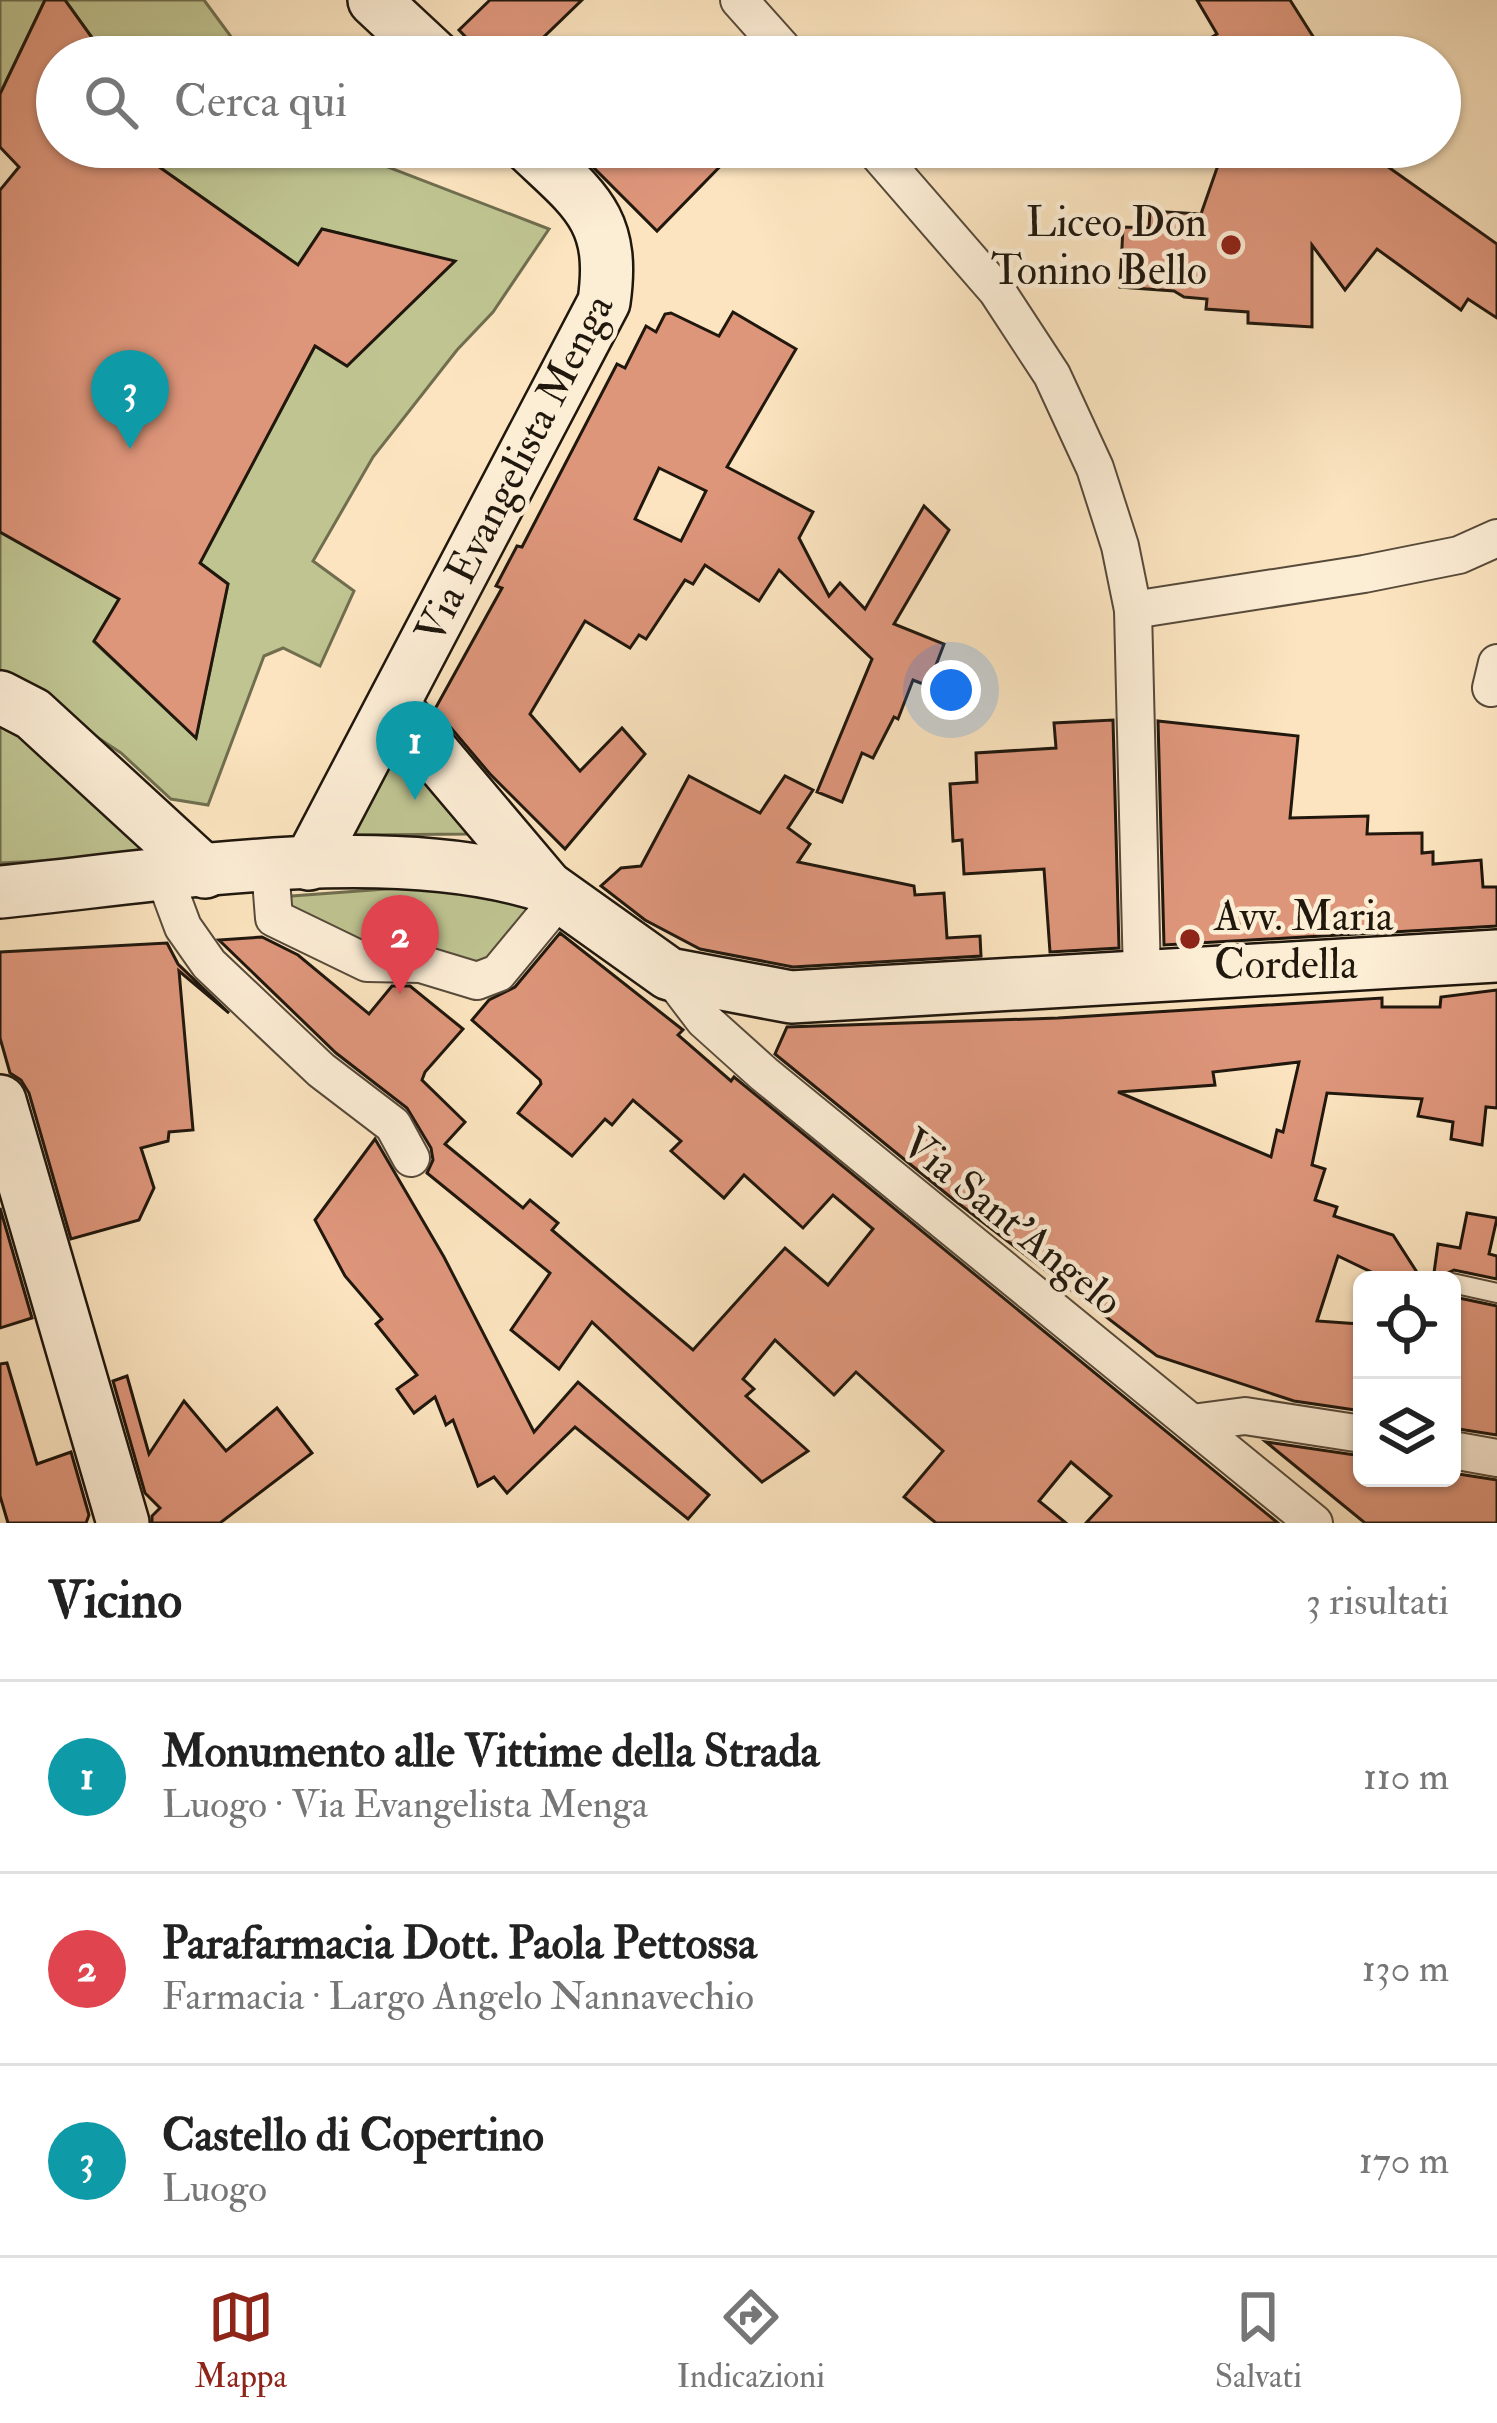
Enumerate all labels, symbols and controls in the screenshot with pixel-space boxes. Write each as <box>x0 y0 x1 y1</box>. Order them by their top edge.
search box <box>36 36 1461 168</box>
icon: search <box>78 69 144 135</box>
text: Cerca qui <box>174 74 347 130</box>
place label: Liceo Don Tonino Bello <box>991 197 1207 297</box>
marker: Liceo Don Tonino Bello <box>1218 232 1244 258</box>
street label: Via Evangelista Menga <box>404 285 626 652</box>
pin: 3 <box>91 350 169 449</box>
your location <box>921 660 981 720</box>
pin: 1 <box>376 701 454 800</box>
place label: Avv. Maria Cordella <box>1213 891 1394 991</box>
pin: 2 <box>361 895 439 994</box>
marker: Avv. Maria Cordella <box>1177 926 1203 952</box>
street label: Via Sant'Angelo <box>891 1118 1133 1327</box>
map controls <box>1353 1271 1461 1487</box>
button: locate <box>1353 1271 1461 1379</box>
button: layers <box>1353 1379 1461 1487</box>
text: Vicino <box>48 1569 182 1633</box>
text: 3 risultati <box>1306 1577 1449 1626</box>
text: Monumento alle Vittime della Strada <box>162 1724 819 1780</box>
text: 1 <box>80 1752 94 1801</box>
text: 110 m <box>1363 1752 1449 1801</box>
text: Luogo · Via Evangelista Menga <box>162 1780 648 1829</box>
text: Parafarmacia Dott. Paola Pettossa <box>162 1916 757 1972</box>
text: 2 <box>77 1944 97 1993</box>
text: 130 m <box>1362 1944 1449 1993</box>
text: Farmacia · Largo Angelo Nannavechio <box>162 1972 754 2021</box>
text: Castello di Copertino <box>162 2108 544 2164</box>
text: 3 <box>80 2136 94 2185</box>
text: 170 m <box>1359 2136 1449 2185</box>
text: Luogo <box>162 2164 267 2213</box>
tab: Mappa <box>195 2284 287 2397</box>
tab: Indicazioni <box>677 2284 825 2397</box>
tab: Salvati <box>1215 2284 1302 2397</box>

